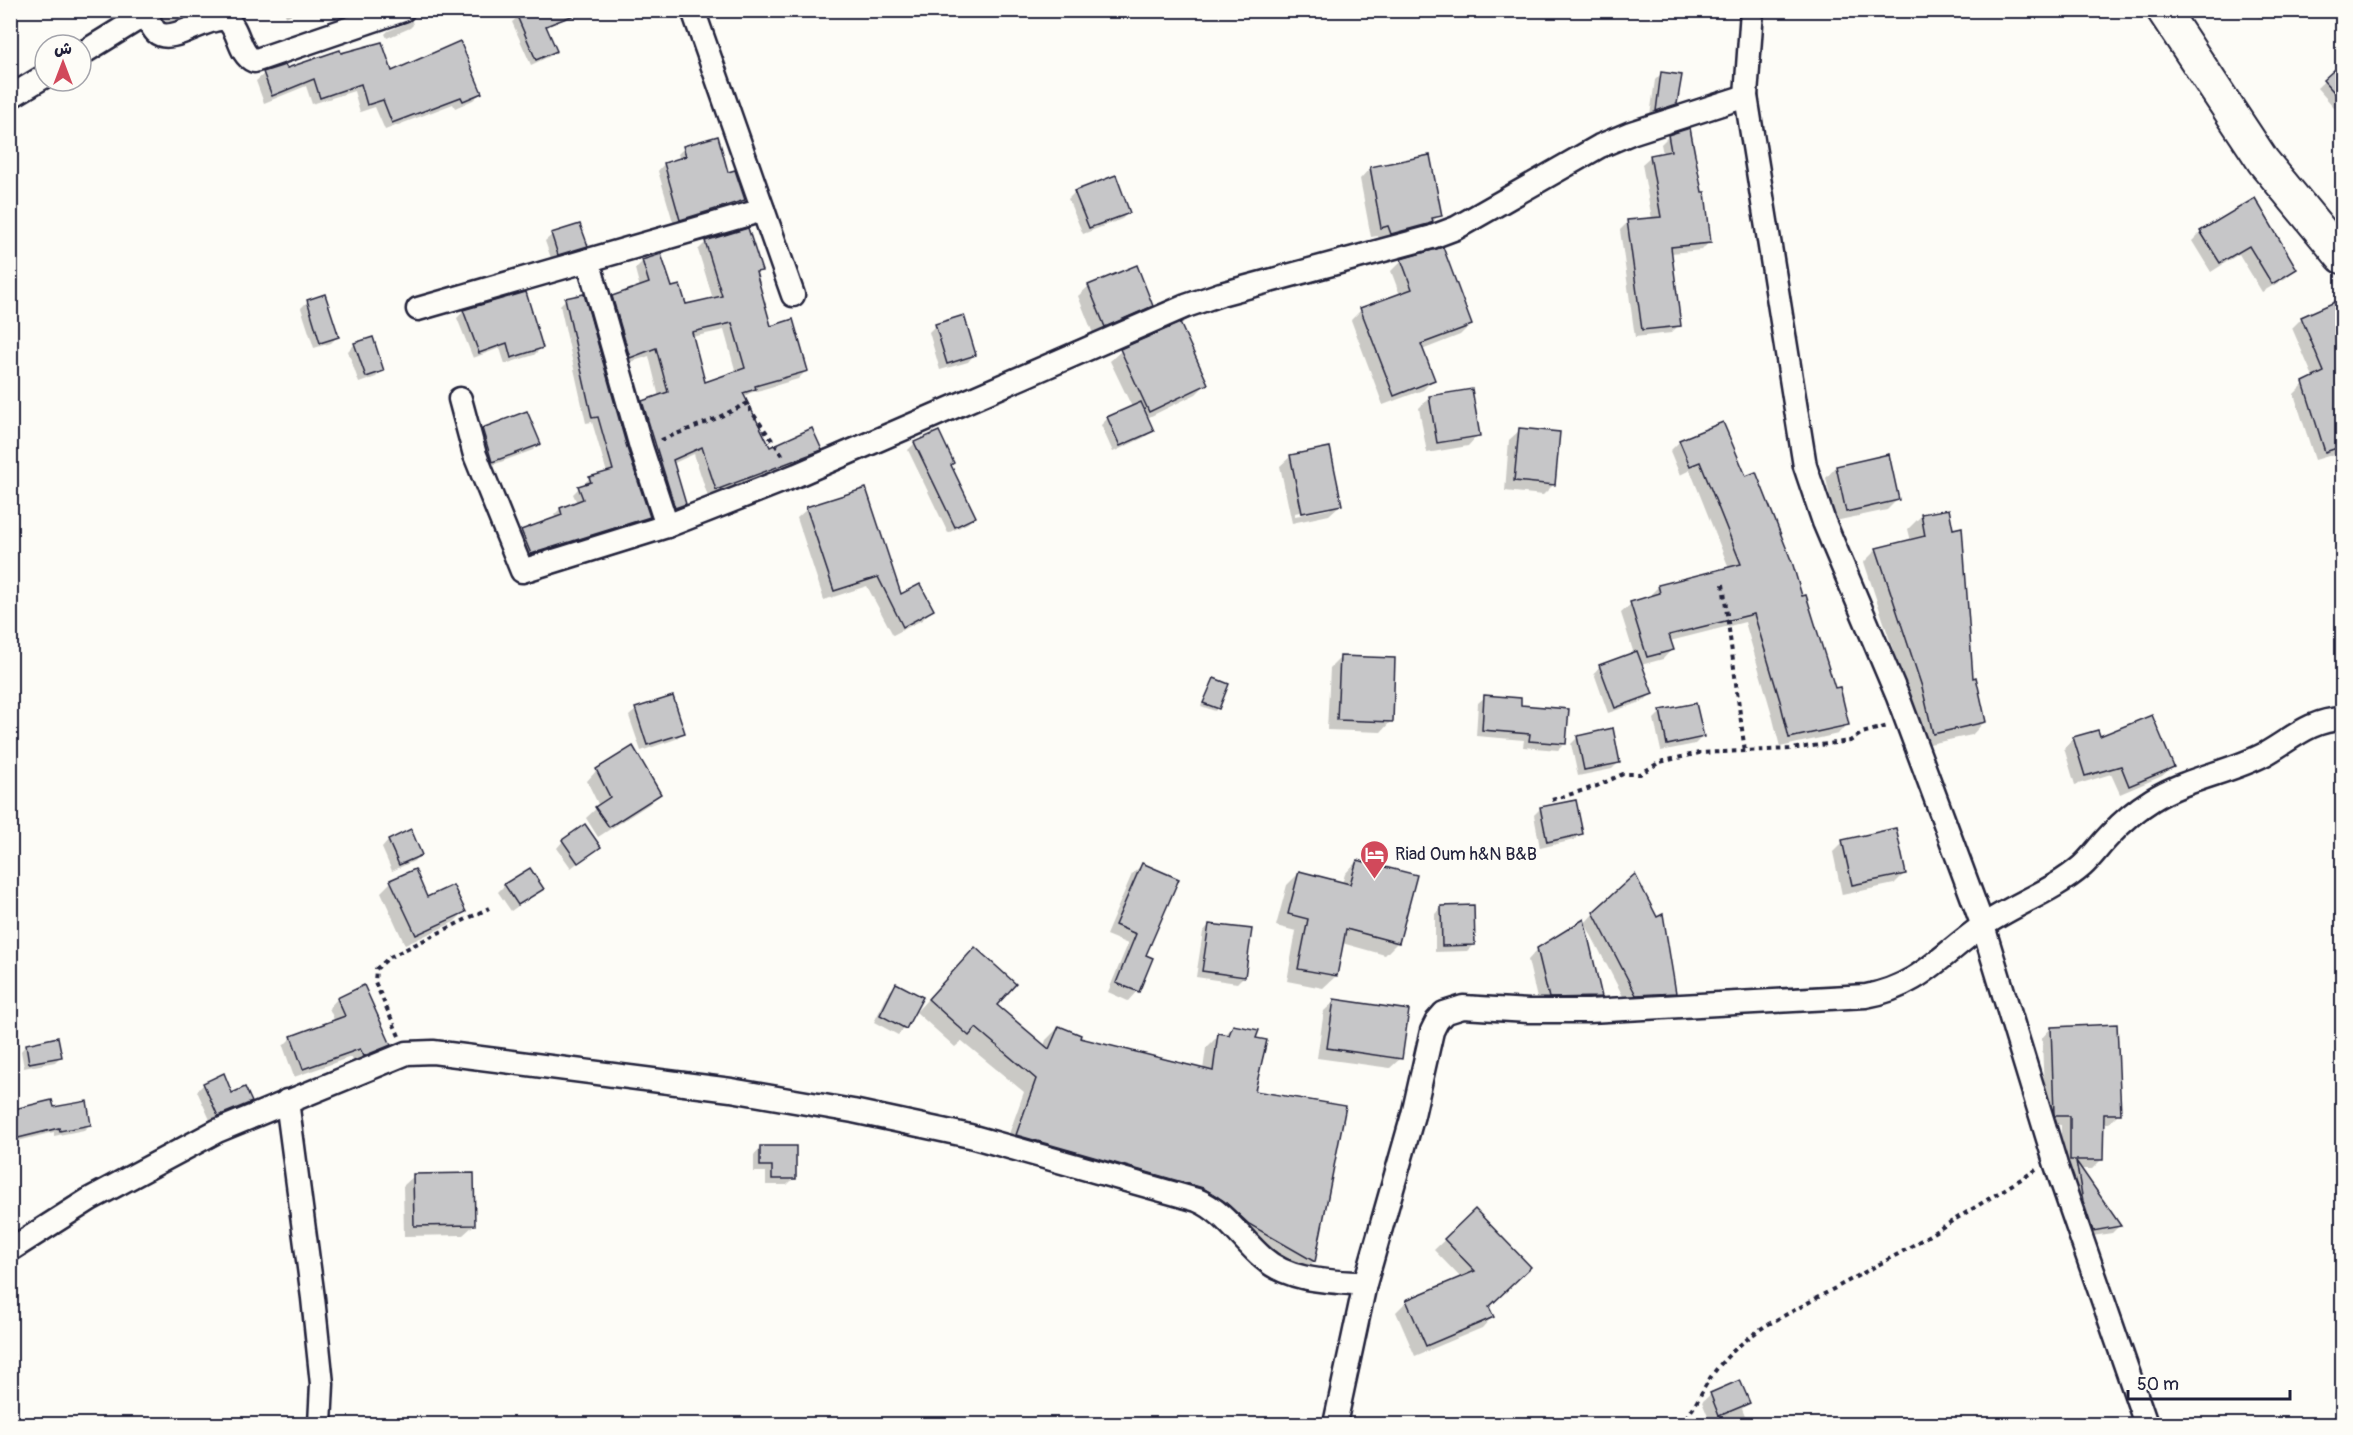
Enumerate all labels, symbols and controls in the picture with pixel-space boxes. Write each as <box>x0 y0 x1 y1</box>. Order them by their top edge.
north arrow <box>33 33 93 93</box>
text: ش <box>54 39 72 59</box>
hotel icon: Riad Oum h&N B&B <box>1358 838 1390 880</box>
place label: Riad Oum h&N B&B <box>1395 843 1537 866</box>
scale bar <box>2128 1363 2290 1401</box>
text: 50 m <box>2137 1373 2179 1396</box>

